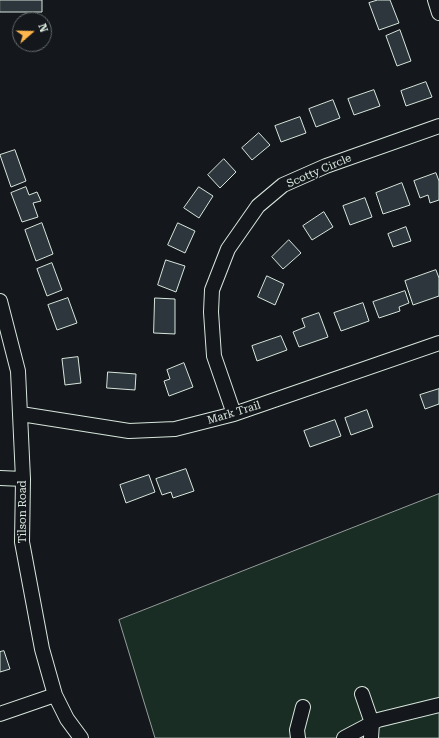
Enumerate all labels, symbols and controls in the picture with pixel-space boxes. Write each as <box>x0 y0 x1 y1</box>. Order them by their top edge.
north arrow <box>12 12 52 52</box>
text: N <box>35 22 50 34</box>
street label: Scotty Circle <box>285 151 353 191</box>
street label: Mark Trail <box>206 399 262 427</box>
street label: Tilson Road <box>16 480 30 544</box>

